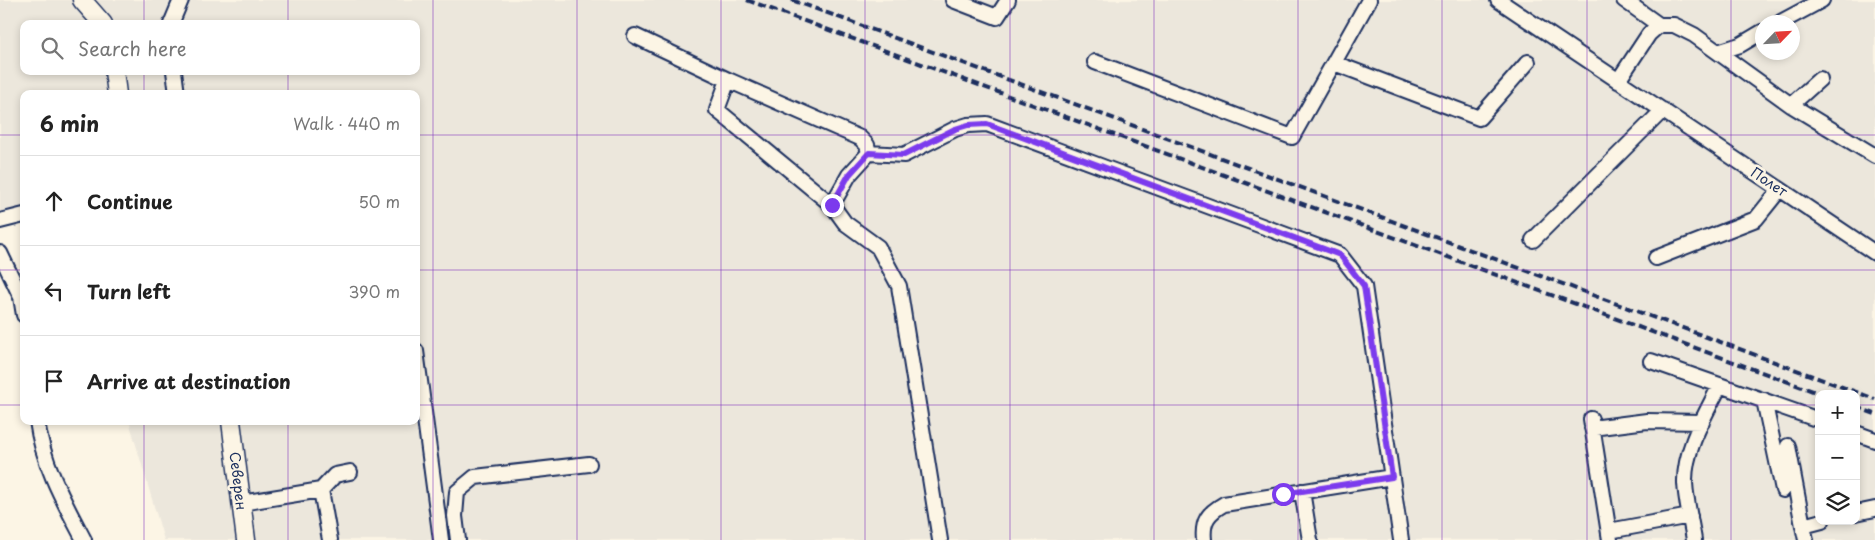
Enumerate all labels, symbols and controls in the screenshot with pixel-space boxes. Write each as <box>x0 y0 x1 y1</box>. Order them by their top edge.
north arrow <box>1755 15 1800 60</box>
search box <box>20 20 420 75</box>
icon: search <box>38 34 66 62</box>
text: Search here <box>78 34 187 62</box>
text: 6 min <box>40 107 99 139</box>
text: Walk · 440 m <box>293 111 400 135</box>
street label: Полет <box>1747 162 1792 202</box>
icon: ahead <box>40 187 68 215</box>
text: Continue <box>87 187 173 215</box>
text: 50 m <box>359 189 400 213</box>
route end <box>821 194 844 217</box>
icon: left <box>40 277 68 305</box>
text: Turn left <box>87 277 171 305</box>
text: 390 m <box>349 279 400 303</box>
icon: arrive <box>40 367 68 395</box>
text: Arrive at destination <box>87 367 291 395</box>
map controls <box>1815 390 1860 525</box>
button: + <box>1815 390 1860 435</box>
button: − <box>1815 435 1860 480</box>
street label: Северен <box>225 451 252 511</box>
button: layers <box>1815 480 1860 525</box>
route start <box>1272 483 1295 506</box>

